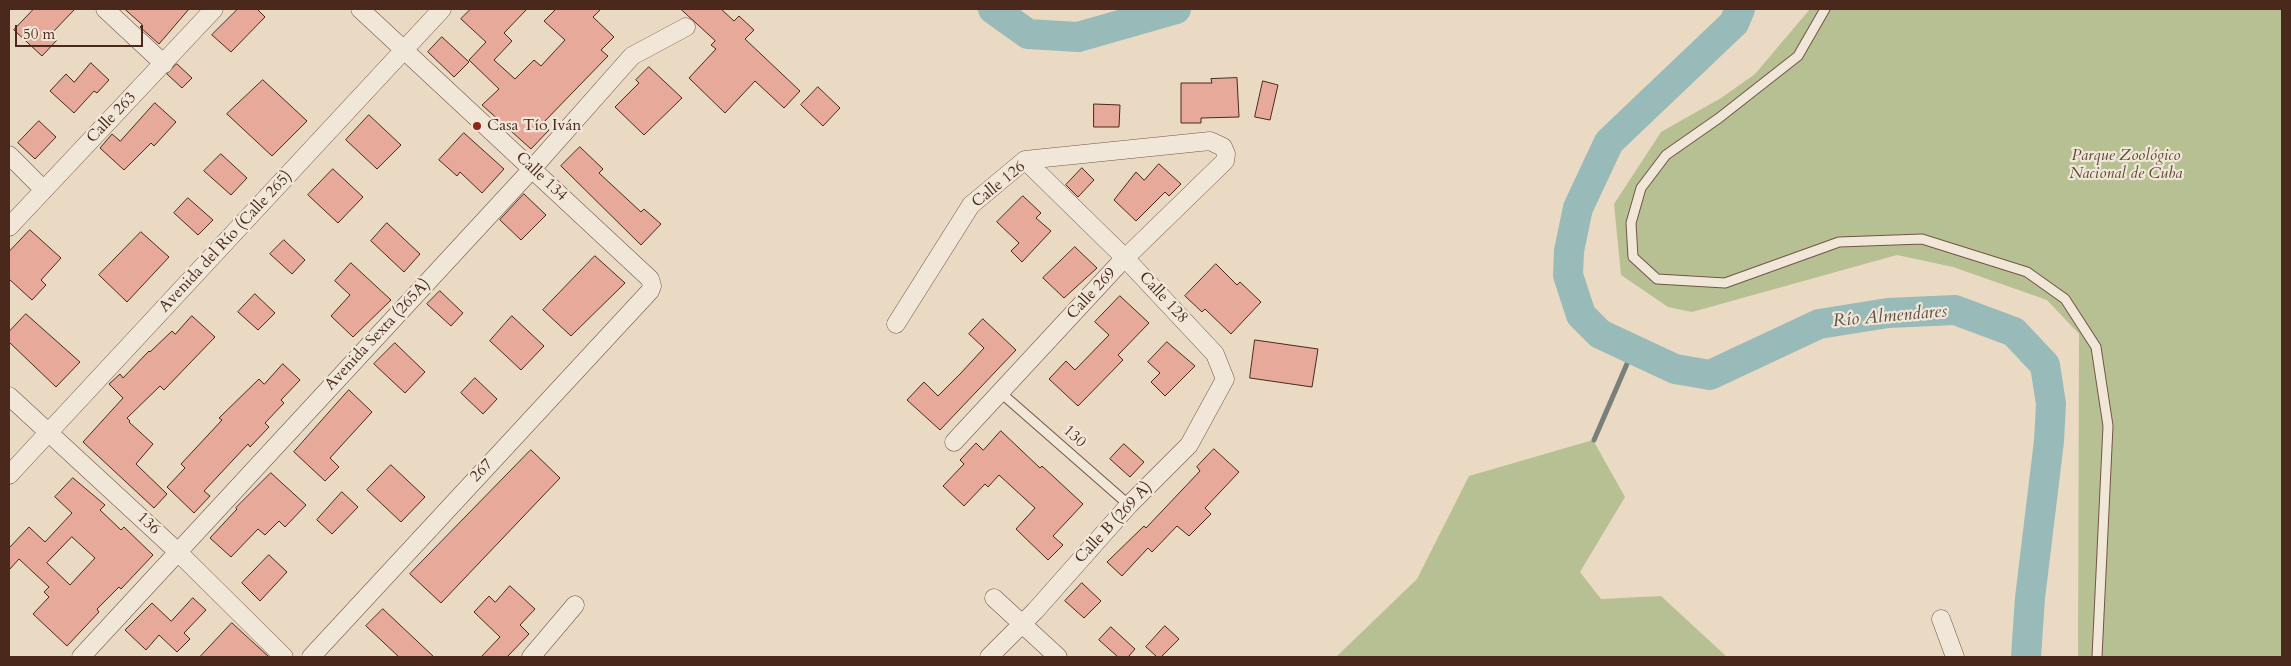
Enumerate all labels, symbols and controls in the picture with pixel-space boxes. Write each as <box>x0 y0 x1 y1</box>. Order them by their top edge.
scale bar <box>18 15 145 47</box>
text: 50 m <box>23 24 55 44</box>
street label: Calle 263 <box>83 89 141 147</box>
place label: Casa Tío Iván <box>487 116 581 136</box>
marker: Casa Tío Iván <box>471 120 483 132</box>
park label: Parque Zoológico Nacional de Cuba <box>2070 146 2182 184</box>
street label: Calle 134 <box>511 148 571 206</box>
street label: Calle 126 <box>968 158 1030 212</box>
street label: Avenida del Río (Calle 265) <box>155 167 297 317</box>
street label: Calle 269 <box>1063 264 1121 324</box>
street label: Calle 128 <box>1134 268 1192 328</box>
street label: Avenida Sexta (265A) <box>321 275 435 395</box>
water label: Río Almendares <box>1832 301 1948 333</box>
street label: 130 <box>1058 422 1090 452</box>
street label: 267 <box>467 455 497 487</box>
street label: Calle B (269 A) <box>1071 478 1157 568</box>
street label: 136 <box>132 509 164 539</box>

